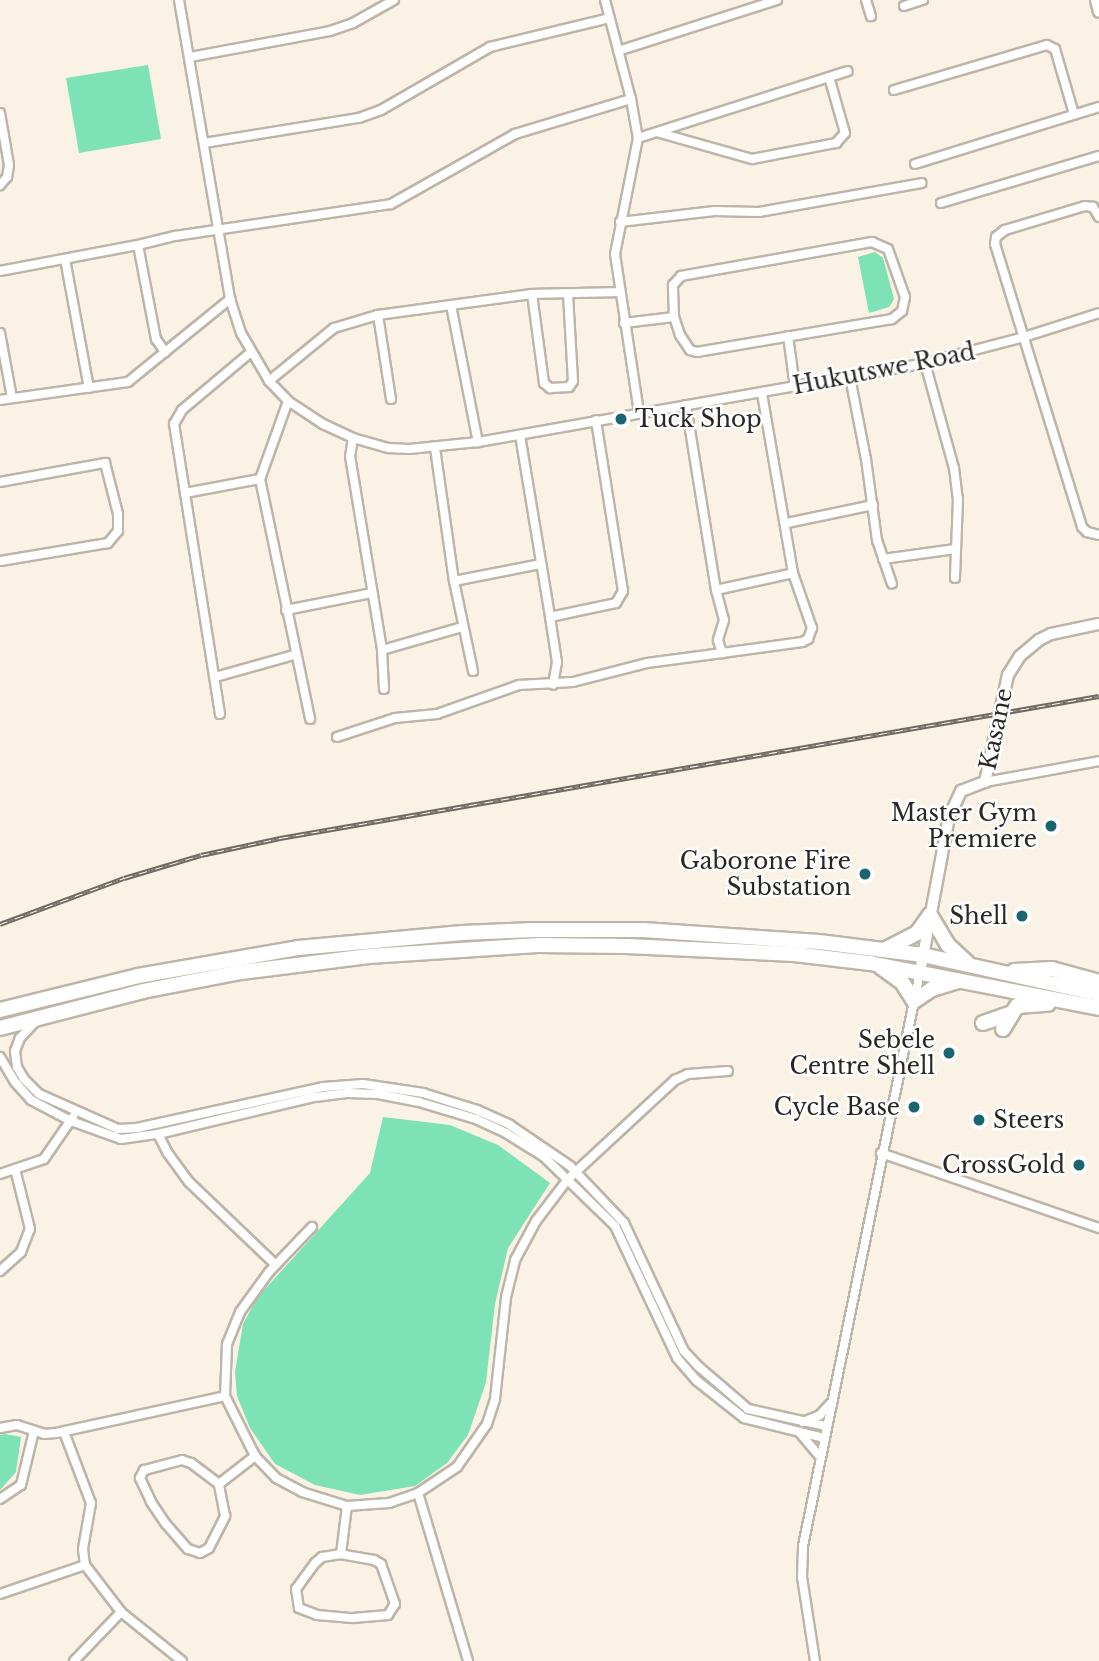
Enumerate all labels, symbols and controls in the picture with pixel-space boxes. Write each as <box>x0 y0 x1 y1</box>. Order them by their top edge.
street label: Hukutswe Road <box>791 338 977 400</box>
place label: Tuck Shop <box>635 405 762 433</box>
marker: Tuck Shop <box>613 411 629 427</box>
street label: Kasane <box>974 686 1018 772</box>
place label: Master Gym Premiere <box>890 799 1037 853</box>
marker: Master Gym Premiere <box>1043 818 1059 834</box>
place label: Gaborone Fire Substation <box>680 847 851 901</box>
marker: Gaborone Fire Substation <box>857 866 873 882</box>
place label: Shell <box>949 902 1008 930</box>
marker: Shell <box>1014 908 1030 924</box>
place label: Sebele Centre Shell <box>790 1026 935 1080</box>
marker: Sebele Centre Shell <box>941 1045 957 1061</box>
place label: Cycle Base <box>774 1093 900 1121</box>
marker: Cycle Base <box>906 1099 922 1115</box>
place label: Steers <box>993 1106 1064 1134</box>
marker: Steers <box>971 1112 987 1128</box>
place label: CrossGold <box>942 1151 1065 1179</box>
marker: CrossGold <box>1071 1157 1087 1173</box>

